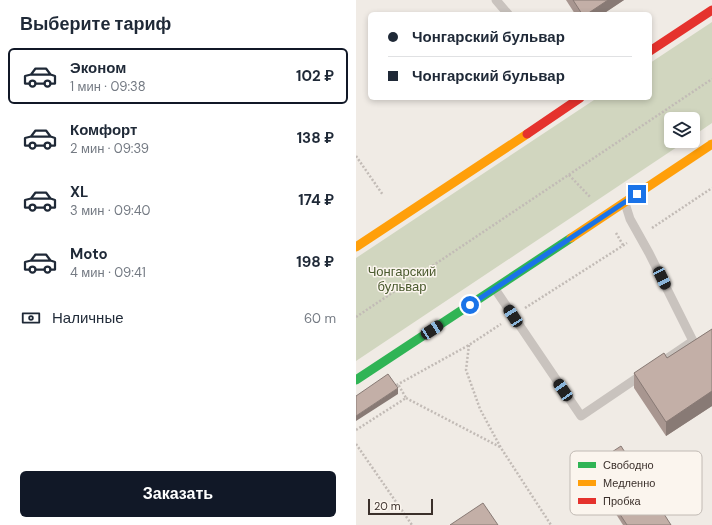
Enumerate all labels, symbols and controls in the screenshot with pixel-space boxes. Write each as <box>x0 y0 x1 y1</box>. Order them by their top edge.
text: Выберите тариф <box>20 12 171 36</box>
text: Чонгарский бульвар <box>412 27 565 47</box>
icon: car <box>22 58 58 94</box>
text: Эконом <box>70 58 126 78</box>
text: 102 ₽ <box>296 66 334 86</box>
text: Чонгарский бульвар <box>412 66 565 86</box>
text: 1 мин · 09:38 <box>70 78 146 95</box>
map controls <box>664 112 700 148</box>
button: layers <box>664 112 700 148</box>
icon: car <box>22 120 58 156</box>
text: Комфорт <box>70 120 137 140</box>
text: 138 ₽ <box>297 128 334 148</box>
text: 2 мин · 09:39 <box>70 140 149 157</box>
icon: car <box>22 182 58 218</box>
text: XL <box>70 182 88 202</box>
route end <box>628 185 646 203</box>
text: 174 ₽ <box>298 190 334 210</box>
text: 3 мин · 09:40 <box>70 202 150 219</box>
icon: car <box>22 244 58 280</box>
text: Moto <box>70 244 108 264</box>
text: 198 ₽ <box>296 252 334 272</box>
park label: Чонгарский бульвар <box>368 263 436 295</box>
text: 4 мин · 09:41 <box>70 264 146 281</box>
car <box>651 265 673 291</box>
route start <box>461 296 479 314</box>
car <box>501 303 525 329</box>
icon: cash <box>20 307 42 329</box>
text: Наличные <box>52 308 124 328</box>
text: 60 m <box>304 310 336 327</box>
car <box>419 318 445 342</box>
car <box>551 377 575 403</box>
legend <box>570 451 702 515</box>
text: Свободно <box>603 458 654 472</box>
button: Заказать <box>20 471 336 517</box>
text: Медленно <box>603 476 655 490</box>
text: Пробка <box>603 494 641 508</box>
scale bar <box>368 497 433 516</box>
text: 20 m <box>374 499 400 513</box>

